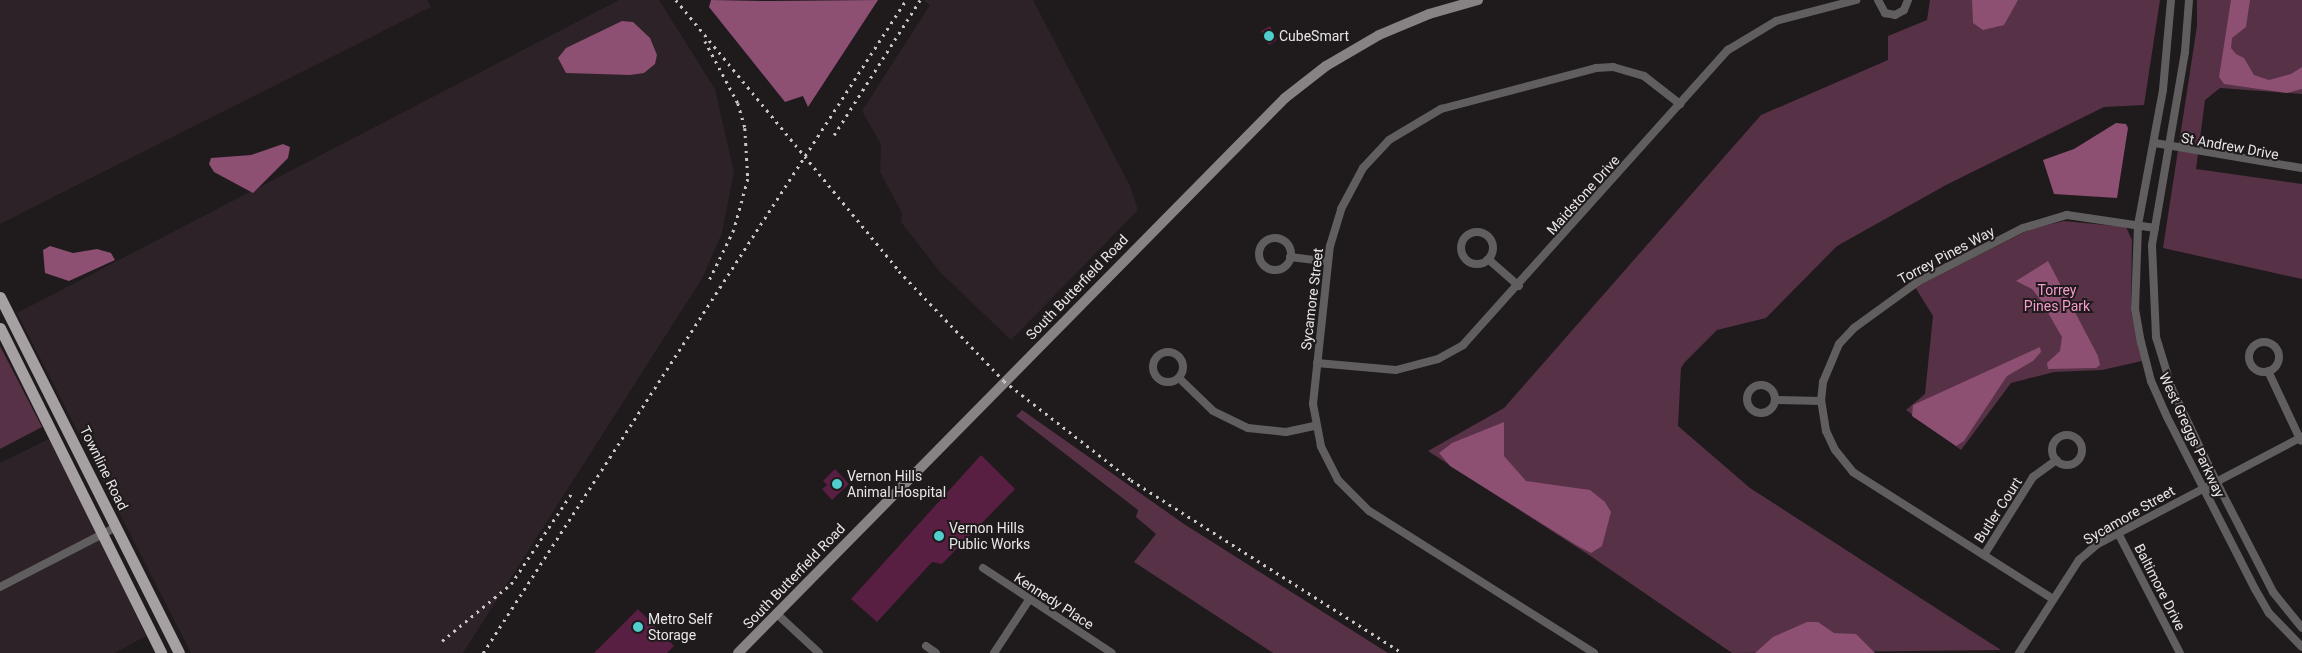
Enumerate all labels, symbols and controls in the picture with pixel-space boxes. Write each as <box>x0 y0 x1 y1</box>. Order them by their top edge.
place label: CubeSmart <box>1279 28 1349 44</box>
marker: CubeSmart <box>1263 30 1275 42</box>
street label: St Andrew Drive <box>2180 129 2280 163</box>
street label: Maidstone Drive <box>1543 152 1623 238</box>
street label: Torrey Pines Way <box>1895 222 1997 288</box>
street label: South Butterfield Road <box>1022 231 1132 343</box>
street label: Sycamore Street <box>1297 247 1327 351</box>
park label: Torrey Pines Park <box>2024 282 2090 314</box>
street label: West Greggs Parkway <box>2156 370 2228 500</box>
street label: Townline Road <box>76 423 132 513</box>
place label: Vernon Hills Animal Hospital <box>847 468 946 501</box>
street label: Butler Court <box>1971 474 2025 546</box>
marker: Vernon Hills Animal Hospital <box>831 478 843 490</box>
street label: Sycamore Street <box>2080 482 2178 548</box>
street label: South Butterfield Road <box>739 520 849 632</box>
place label: Vernon Hills Public Works <box>949 520 1030 552</box>
marker: Vernon Hills Public Works <box>933 530 945 542</box>
street label: Baltimore Drive <box>2131 541 2189 633</box>
street label: Kennedy Place <box>1011 569 1097 633</box>
place label: Metro Self Storage <box>648 611 712 644</box>
marker: Metro Self Storage <box>632 621 644 633</box>

